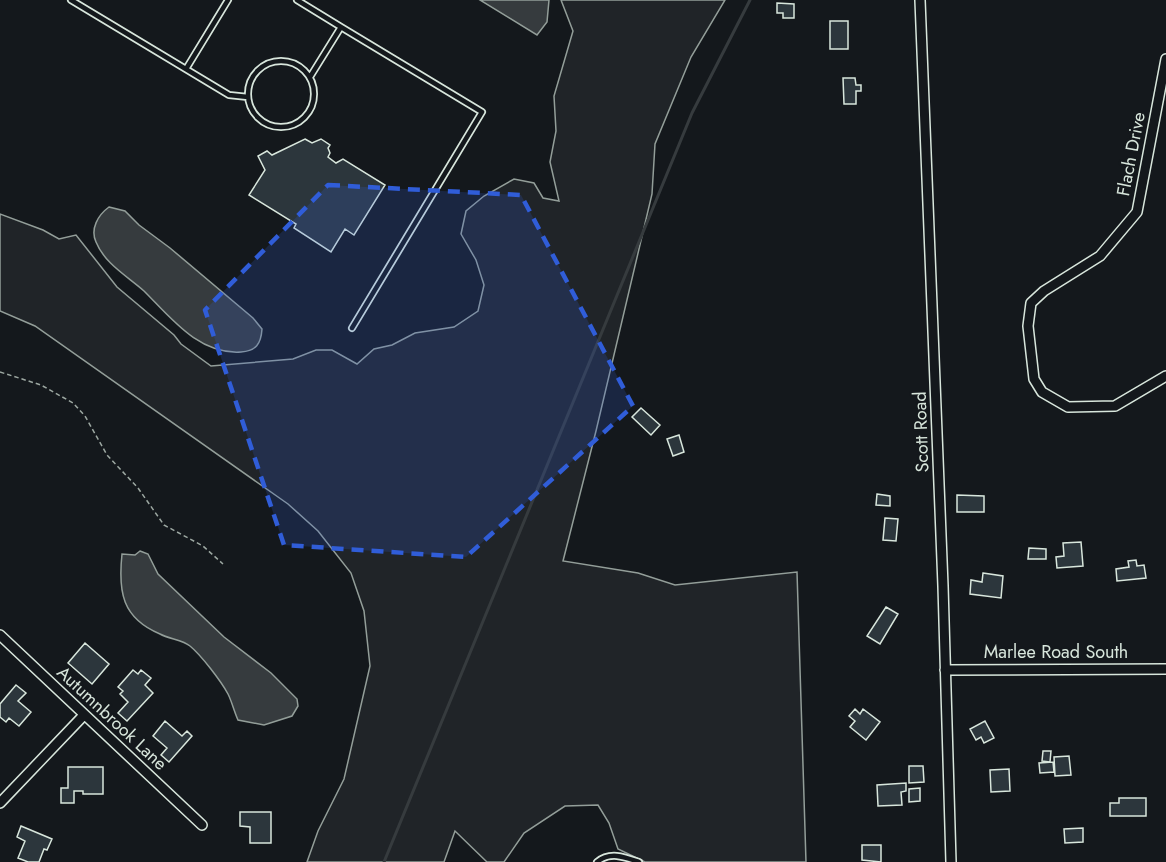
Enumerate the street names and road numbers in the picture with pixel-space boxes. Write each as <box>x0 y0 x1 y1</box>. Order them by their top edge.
street label: Flach Drive <box>1110 110 1152 198</box>
street label: Scott Road <box>907 391 935 473</box>
street label: Marlee Road South <box>984 639 1128 665</box>
street label: Autumnbrook Lane <box>51 660 173 776</box>

